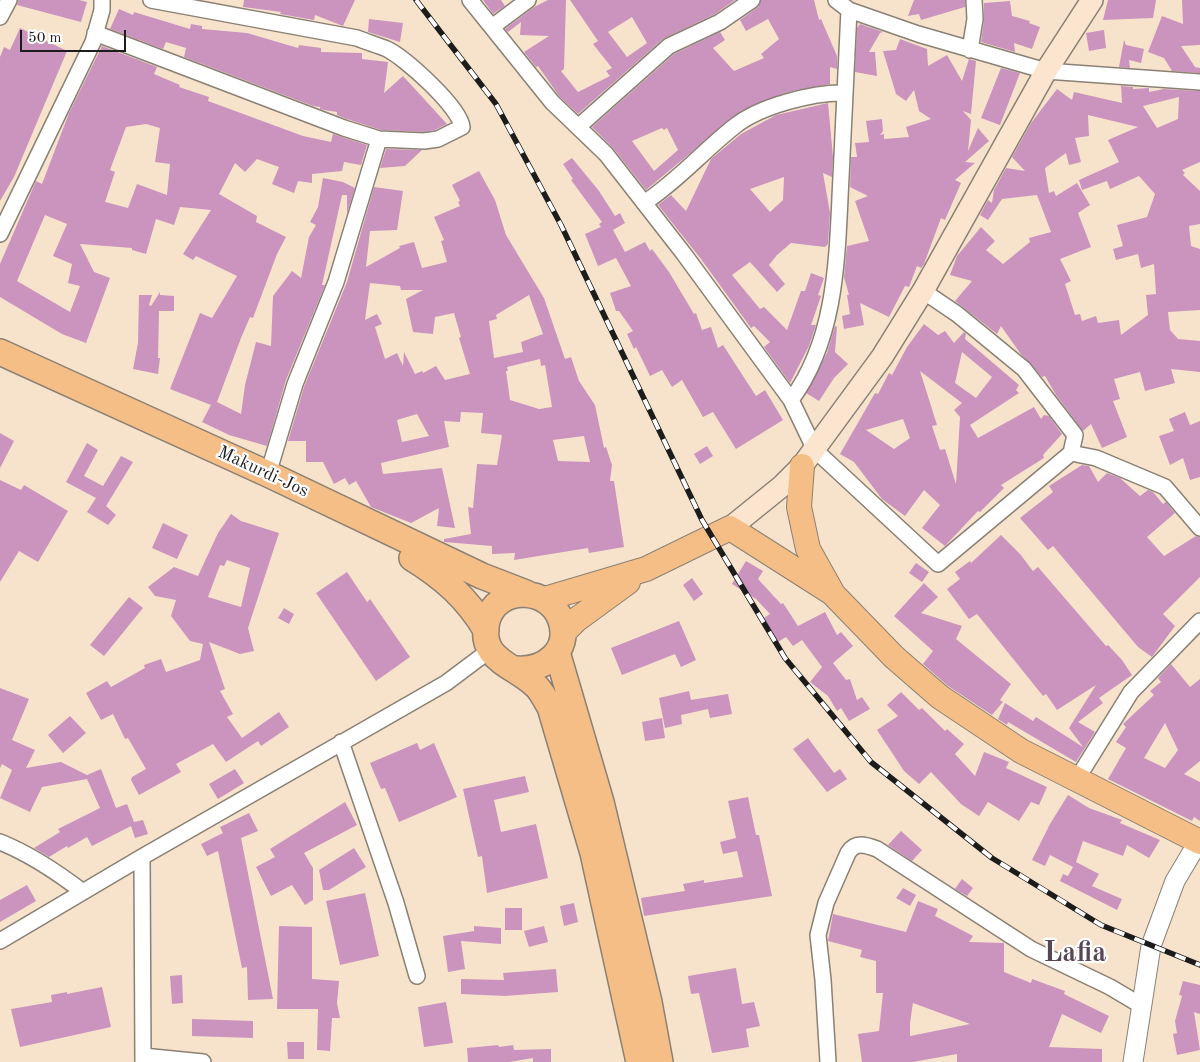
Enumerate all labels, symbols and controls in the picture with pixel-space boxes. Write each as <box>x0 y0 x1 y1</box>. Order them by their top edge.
scale bar <box>22 20 129 52</box>
text: 50 m <box>28 31 62 46</box>
street label: Makurdi-Jos <box>214 442 312 502</box>
district label: Lafia <box>1044 937 1106 971</box>

